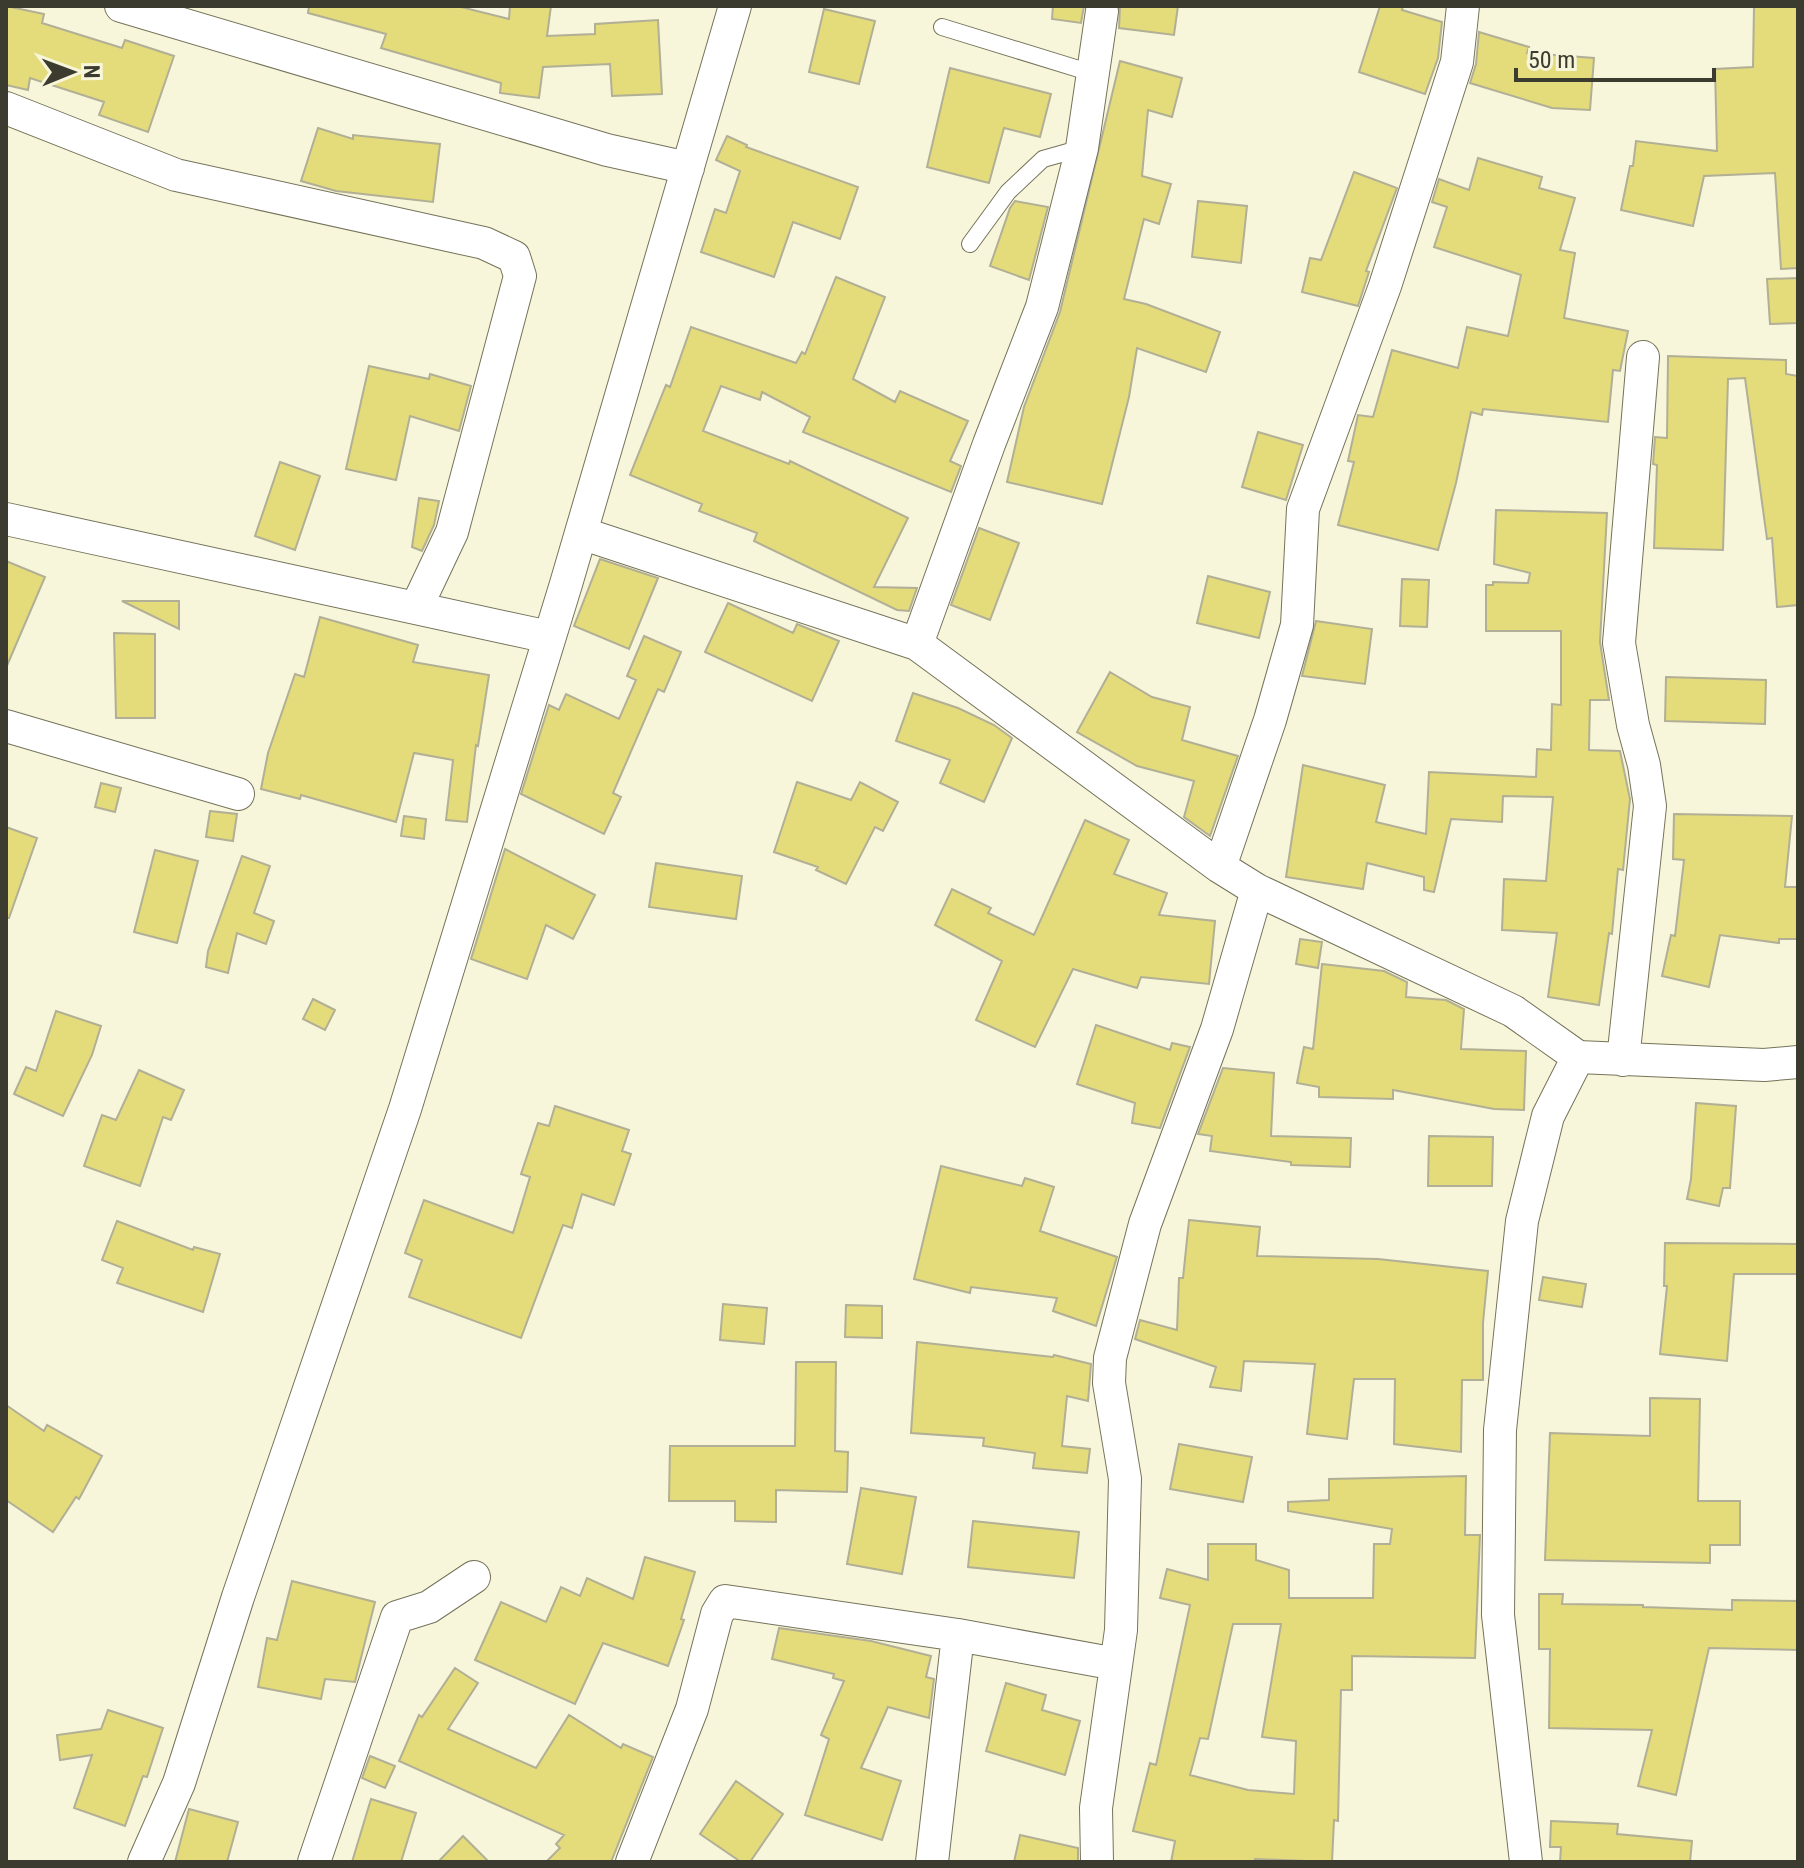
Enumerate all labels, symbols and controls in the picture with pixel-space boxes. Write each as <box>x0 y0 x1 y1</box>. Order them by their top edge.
north arrow <box>32 32 112 112</box>
scale bar <box>1516 32 1714 82</box>
text: 50 m <box>1528 46 1575 74</box>
text: N <box>79 65 104 79</box>

